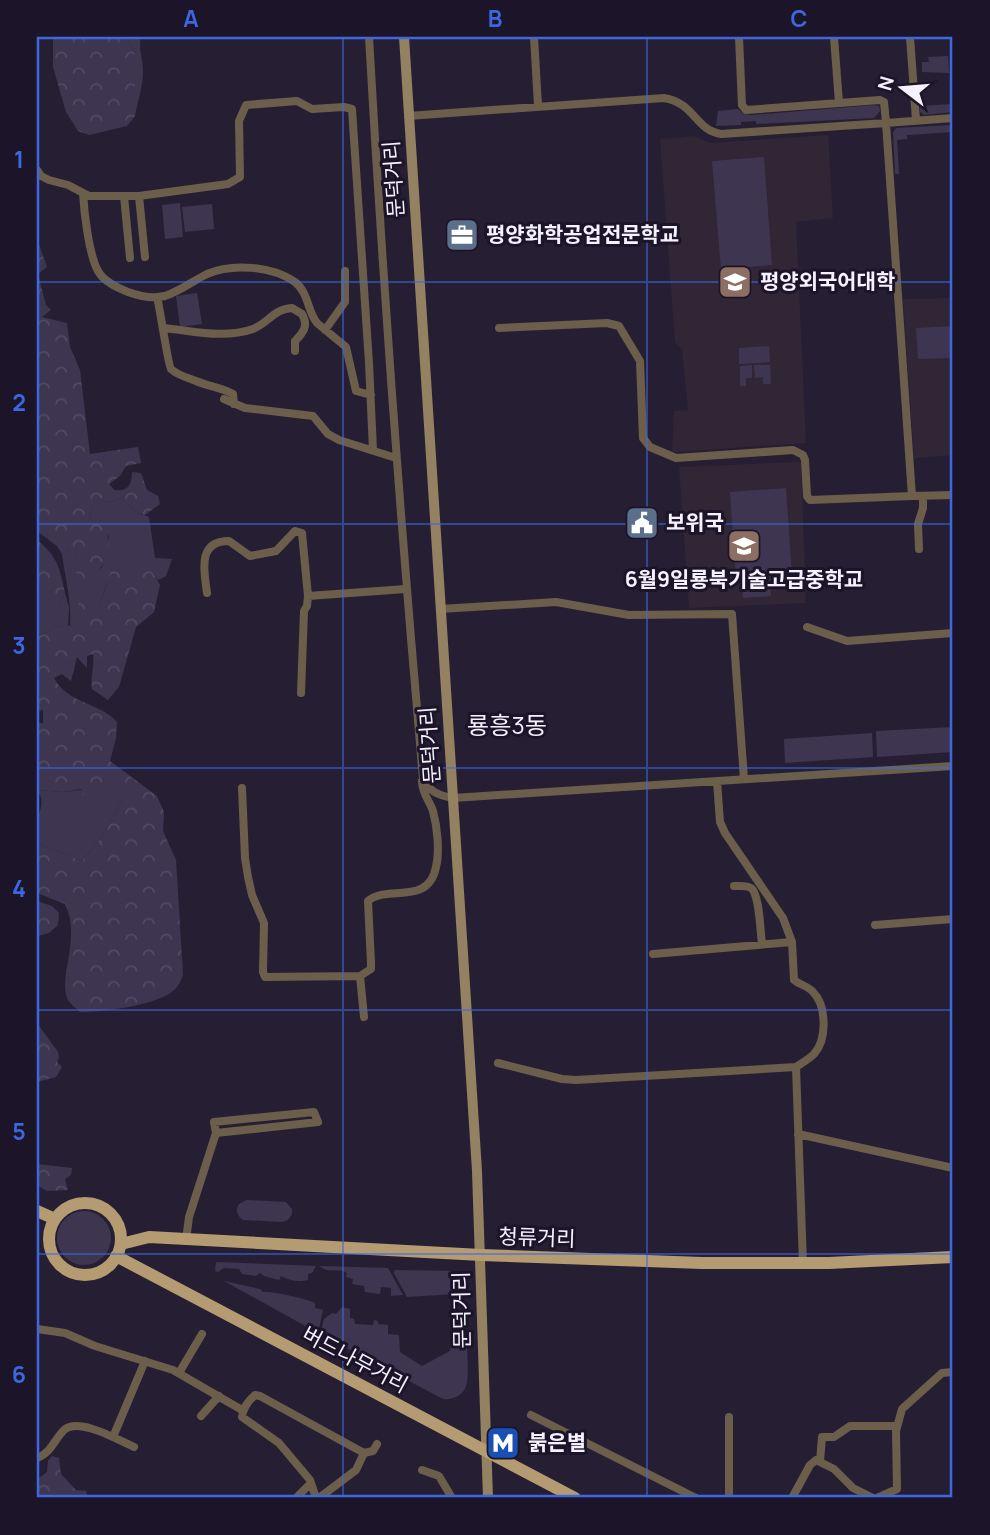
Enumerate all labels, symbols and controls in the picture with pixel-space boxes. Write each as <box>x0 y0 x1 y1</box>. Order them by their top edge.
text: A <box>183 2 199 34</box>
text: B <box>488 2 502 34</box>
text: C <box>791 2 808 34</box>
north arrow <box>867 52 937 122</box>
text: N <box>871 73 900 93</box>
street label: 문덕거리 <box>376 140 410 219</box>
text: 1 <box>14 143 24 175</box>
office icon: 평양화학공업전문학교 <box>443 216 481 254</box>
place label: 평양화학공업전문학교 <box>486 220 679 248</box>
school or university icon: 평양외국어대학 <box>716 263 754 301</box>
place label: 평양외국어대학 <box>760 267 895 295</box>
text: 2 <box>12 386 26 418</box>
public building icon: 보위국 <box>623 504 661 542</box>
place label: 보위국 <box>666 508 724 536</box>
school or university icon: 6월9일룡북기술고급중학교 <box>725 527 763 565</box>
place label: 6월9일룡북기술고급중학교 <box>625 565 863 593</box>
text: 3 <box>12 629 26 661</box>
street label: 문덕거리 <box>412 706 446 785</box>
district label: 룡흥3동 <box>467 708 547 741</box>
text: 4 <box>12 872 26 904</box>
text: 5 <box>12 1115 26 1147</box>
street label: 청류거리 <box>498 1222 576 1252</box>
street label: 문덕거리 <box>446 1271 476 1349</box>
street label: 버드나무거리 <box>298 1320 413 1399</box>
text: 6 <box>12 1358 26 1390</box>
metro station icon: 붉은별 <box>484 1424 522 1462</box>
place label: 붉은별 <box>528 1428 586 1456</box>

